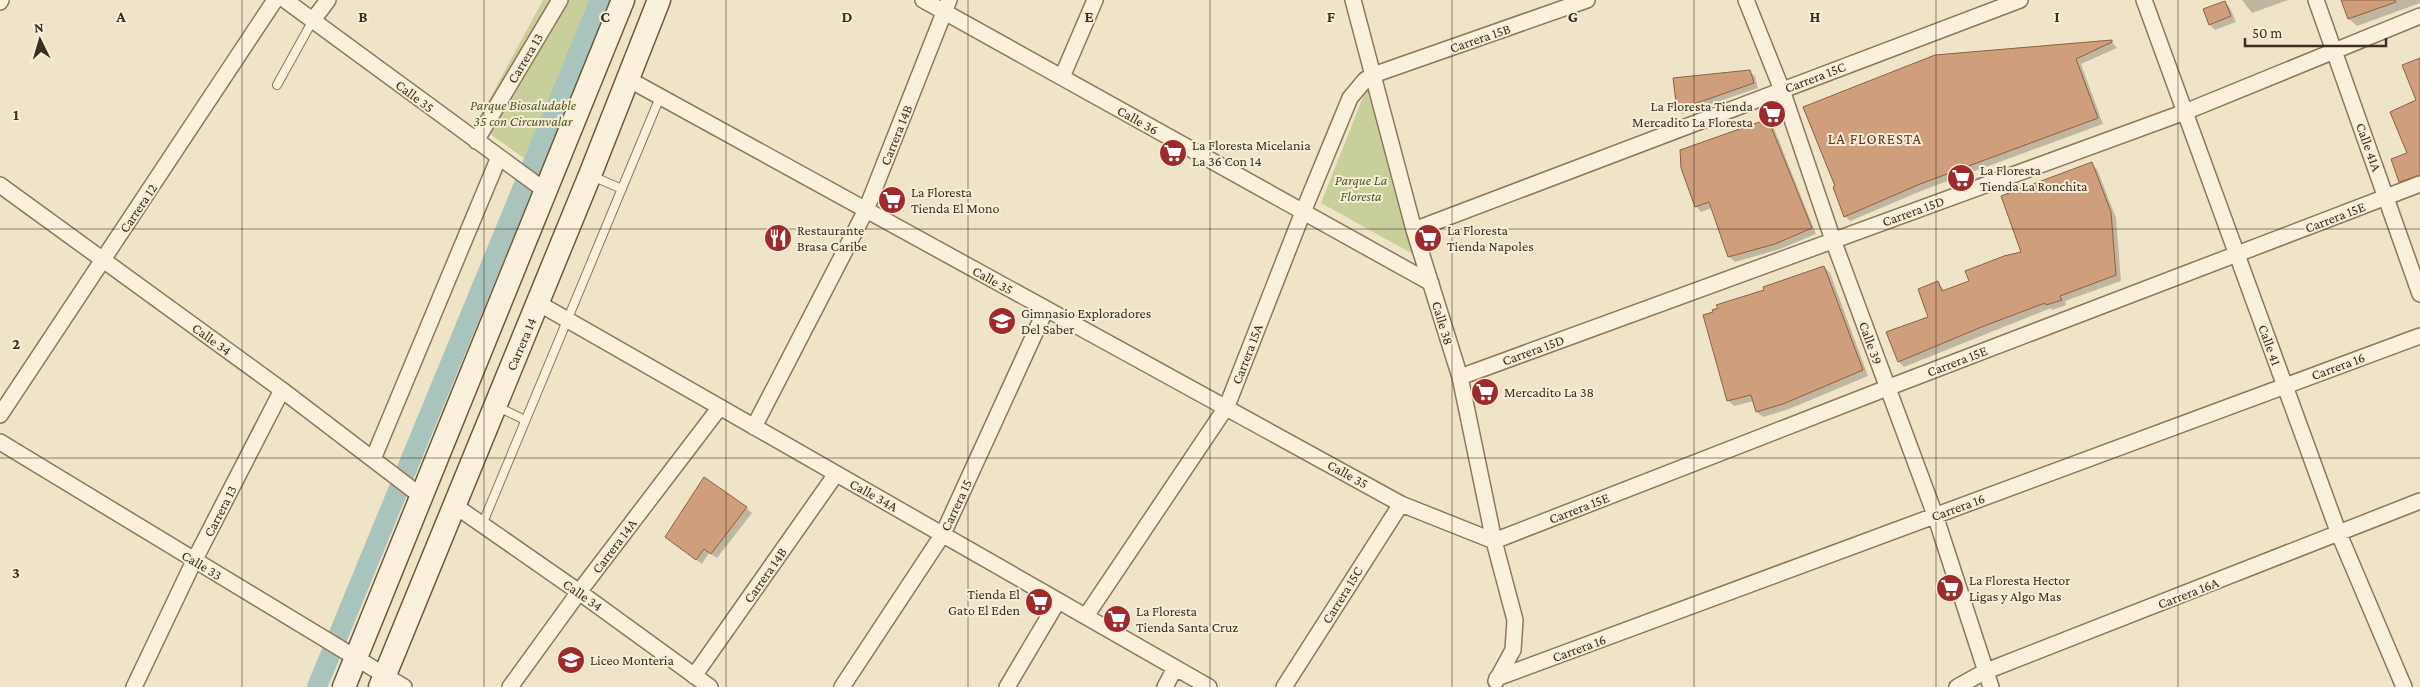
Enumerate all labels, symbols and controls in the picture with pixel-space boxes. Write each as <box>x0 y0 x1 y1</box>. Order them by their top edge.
text: A <box>115 8 126 25</box>
text: B <box>358 8 368 25</box>
text: C <box>600 8 610 25</box>
text: D <box>841 8 853 25</box>
text: E <box>1084 8 1094 25</box>
text: F <box>1327 8 1336 25</box>
text: G <box>1568 8 1578 25</box>
text: H <box>1810 8 1821 25</box>
text: I <box>2054 8 2060 25</box>
north arrow <box>15 15 65 65</box>
scale bar <box>2245 15 2386 47</box>
text: N <box>33 19 45 35</box>
street label: Carrera 15B <box>1448 20 1513 56</box>
text: 50 m <box>2252 25 2282 41</box>
street label: Carrera 13 <box>504 30 546 86</box>
street label: Carrera 15C <box>1782 58 1848 96</box>
street label: Calle 35 <box>393 76 437 116</box>
park label: Parque Biosaludable 35 con Circunvalar <box>470 97 577 129</box>
place label: La Floresta Tienda Mercadito La Floresta <box>1632 98 1754 130</box>
supermarket icon: La Floresta Tienda Mercadito La Floresta <box>1757 99 1787 129</box>
street label: Carrera 14B <box>877 102 915 168</box>
street label: Calle 36 <box>1115 102 1161 138</box>
text: 1 <box>13 106 19 123</box>
street label: Calle 41A <box>2353 121 2385 174</box>
district label: LA FLORESTA <box>1828 131 1922 147</box>
place label: La Floresta Micelania La 36 Con 14 <box>1192 137 1311 169</box>
supermarket icon: La Floresta Micelania La 36 Con 14 <box>1158 138 1188 168</box>
place label: La Floresta Tienda La Ronchita <box>1980 162 2088 194</box>
supermarket icon: La Floresta Tienda La Ronchita <box>1946 163 1976 193</box>
park label: Parque La Floresta <box>1335 172 1388 204</box>
street label: Carrera 12 <box>116 180 160 236</box>
place label: La Floresta Tienda El Mono <box>911 184 999 216</box>
supermarket icon: La Floresta Tienda El Mono <box>877 185 907 215</box>
street label: Carrera 15D <box>1880 192 1946 230</box>
street label: Carrera 15E <box>2303 198 2368 236</box>
place label: Restaurante Brasa Caribe <box>797 222 867 254</box>
place label: La Floresta Tienda Napoles <box>1447 222 1534 254</box>
restaurant icon: Restaurante Brasa Caribe <box>763 223 793 253</box>
supermarket icon: La Floresta Tienda Napoles <box>1413 223 1443 253</box>
street label: Calle 35 <box>970 262 1016 298</box>
street label: Calle 38 <box>1429 299 1457 347</box>
place label: Gimnasio Exploradores Del Saber <box>1021 305 1151 337</box>
school or university icon: Gimnasio Exploradores Del Saber <box>987 306 1017 336</box>
street label: Carrera 14 <box>503 315 539 373</box>
street label: Calle 34 <box>189 319 235 359</box>
street label: Calle 39 <box>1856 319 1886 367</box>
street label: Carrera 15A <box>1228 322 1266 386</box>
street label: Calle 41 <box>2255 322 2285 368</box>
street label: Carrera 15D <box>1500 331 1566 369</box>
text: 2 <box>12 335 20 352</box>
street label: Carrera 15E <box>1925 342 1990 380</box>
street label: Carrera 16 <box>2309 349 2367 383</box>
supermarket icon: Mercadito La 38 <box>1470 377 1500 407</box>
place label: Mercadito La 38 <box>1504 384 1594 400</box>
street label: Calle 35 <box>1325 456 1371 492</box>
street label: Calle 34A <box>847 475 901 515</box>
street label: Carrera 15 <box>937 476 975 534</box>
street label: Carrera 13 <box>200 483 240 539</box>
street label: Carrera 15E <box>1547 489 1612 527</box>
street label: Carrera 16 <box>1929 490 1987 524</box>
street label: Carrera 14A <box>588 516 640 576</box>
street label: Carrera 14B <box>740 544 790 606</box>
street label: Calle 33 <box>179 547 225 583</box>
text: 3 <box>12 564 20 581</box>
street label: Carrera 15C <box>1318 564 1366 626</box>
place label: La Floresta Hector Ligas y Algo Mas <box>1969 572 2070 604</box>
supermarket icon: La Floresta Hector Ligas y Algo Mas <box>1935 573 1965 603</box>
street label: Carrera 16A <box>2155 574 2221 612</box>
street label: Calle 34 <box>560 576 606 614</box>
place label: Tienda El Gato El Eden <box>948 586 1020 618</box>
supermarket icon: Tienda El Gato El Eden <box>1024 587 1054 617</box>
place label: La Floresta Tienda Santa Cruz <box>1136 603 1238 635</box>
supermarket icon: La Floresta Tienda Santa Cruz <box>1102 604 1132 634</box>
street label: Carrera 16 <box>1550 631 1608 665</box>
school or university icon: Liceo Monteria <box>556 645 586 675</box>
place label: Liceo Monteria <box>590 652 675 668</box>

